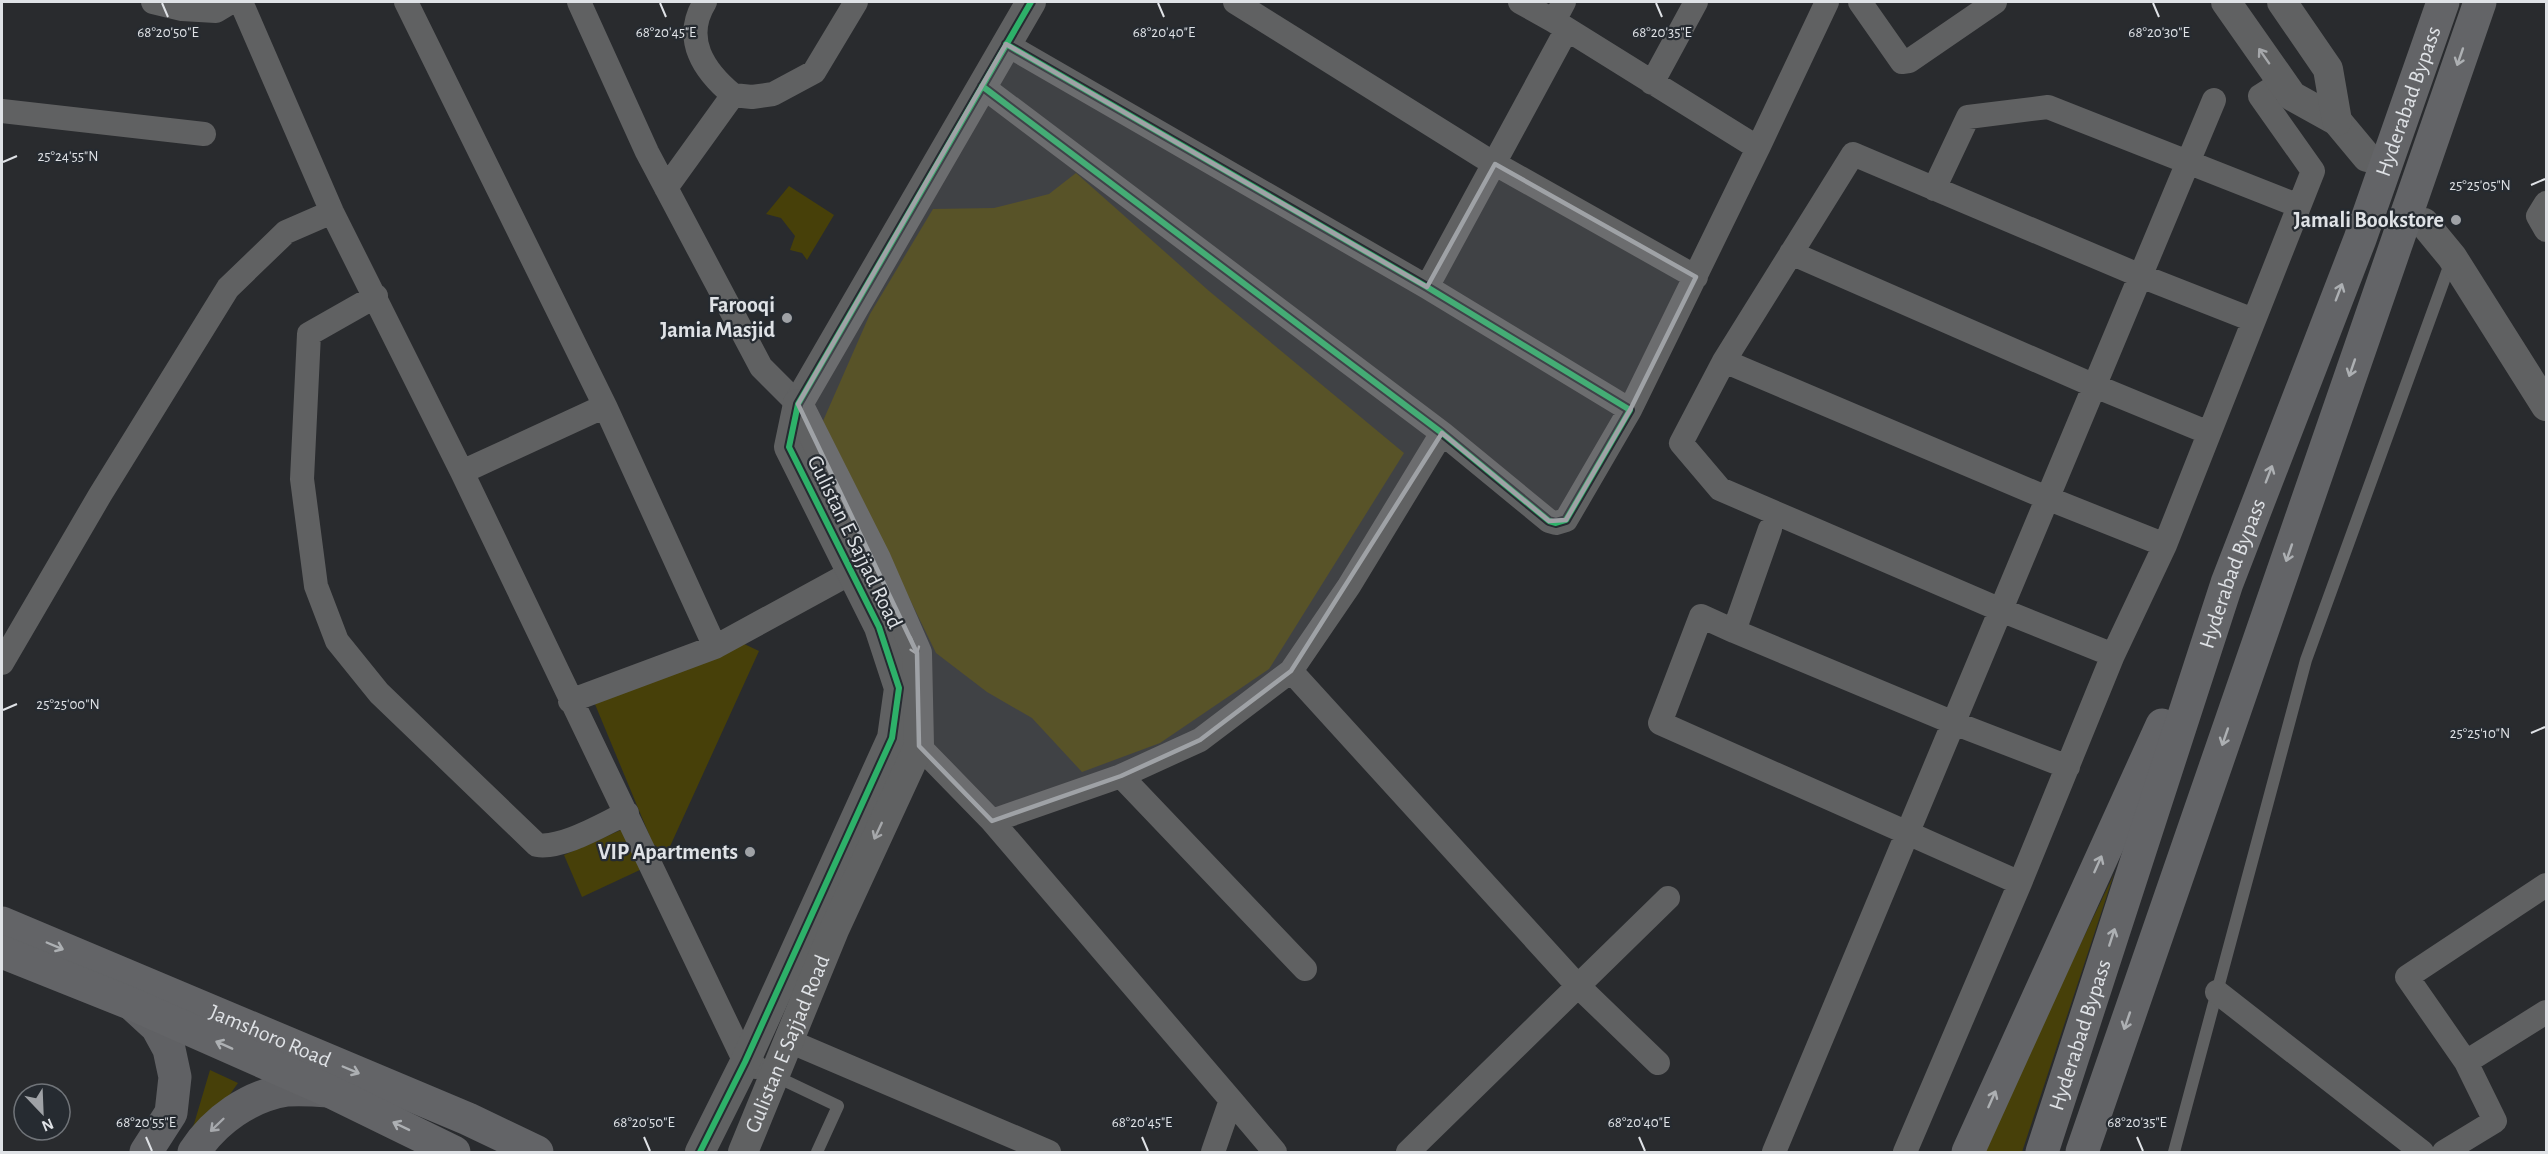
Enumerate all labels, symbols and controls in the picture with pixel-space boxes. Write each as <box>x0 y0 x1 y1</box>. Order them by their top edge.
street label: Hyderabad Bypass <box>2372 23 2445 179</box>
text: 68°20'50"E <box>137 25 199 40</box>
text: 68°20'45"E <box>636 25 696 40</box>
text: 68°20'40"E <box>1133 25 1195 40</box>
text: 68°20'35"E <box>1632 25 1692 40</box>
text: 68°20'30"E <box>2128 25 2190 40</box>
one-way arrow <box>2454 47 2465 66</box>
one-way arrow <box>2258 49 2270 65</box>
text: 25°24'55"N <box>37 149 99 164</box>
text: 25°25'05"N <box>2449 178 2511 193</box>
place label: Jamali Bookstore <box>2294 209 2444 231</box>
marker: Jamali Bookstore <box>2449 213 2463 227</box>
one-way arrow <box>2334 283 2345 302</box>
place label: Farooqi Jamia Masjid <box>660 294 775 342</box>
marker: Farooqi Jamia Masjid <box>780 311 794 325</box>
one-way arrow <box>2346 358 2357 377</box>
street label: Gulistan E Sajjad Road <box>804 452 906 632</box>
one-way arrow <box>2264 465 2275 484</box>
street label: Hyderabad Bypass <box>2195 496 2270 651</box>
one-way arrow <box>2282 543 2293 562</box>
one-way arrow <box>909 637 920 655</box>
text: 25°25'00"N <box>36 697 100 712</box>
text: 25°25'10"N <box>2450 726 2510 741</box>
one-way arrow <box>2219 727 2230 746</box>
one-way arrow <box>872 822 884 840</box>
place label: VIP Apartments <box>598 841 738 863</box>
marker: VIP Apartments <box>743 845 757 859</box>
one-way arrow <box>2093 856 2105 874</box>
one-way arrow <box>2107 928 2118 947</box>
one-way arrow <box>46 941 64 952</box>
street label: Gulistan E Sajjad Road <box>741 952 834 1136</box>
street label: Hyderabad Bypass <box>2045 957 2115 1113</box>
street label: Jamshoro Road <box>206 1001 334 1071</box>
one-way arrow <box>2121 1011 2132 1030</box>
one-way arrow <box>215 1039 234 1050</box>
one-way arrow <box>342 1065 360 1076</box>
north arrow <box>12 1082 72 1142</box>
one-way arrow <box>1986 1091 1998 1109</box>
text: N <box>39 1115 56 1134</box>
text: 68°20'55"E <box>116 1115 176 1130</box>
text: 68°20'50"E <box>613 1115 675 1130</box>
text: 68°20'45"E <box>1112 1115 1172 1130</box>
text: 68°20'40"E <box>1608 1115 1670 1130</box>
text: 68°20'35"E <box>2107 1115 2167 1130</box>
one-way arrow <box>210 1117 225 1132</box>
one-way arrow <box>393 1120 411 1132</box>

